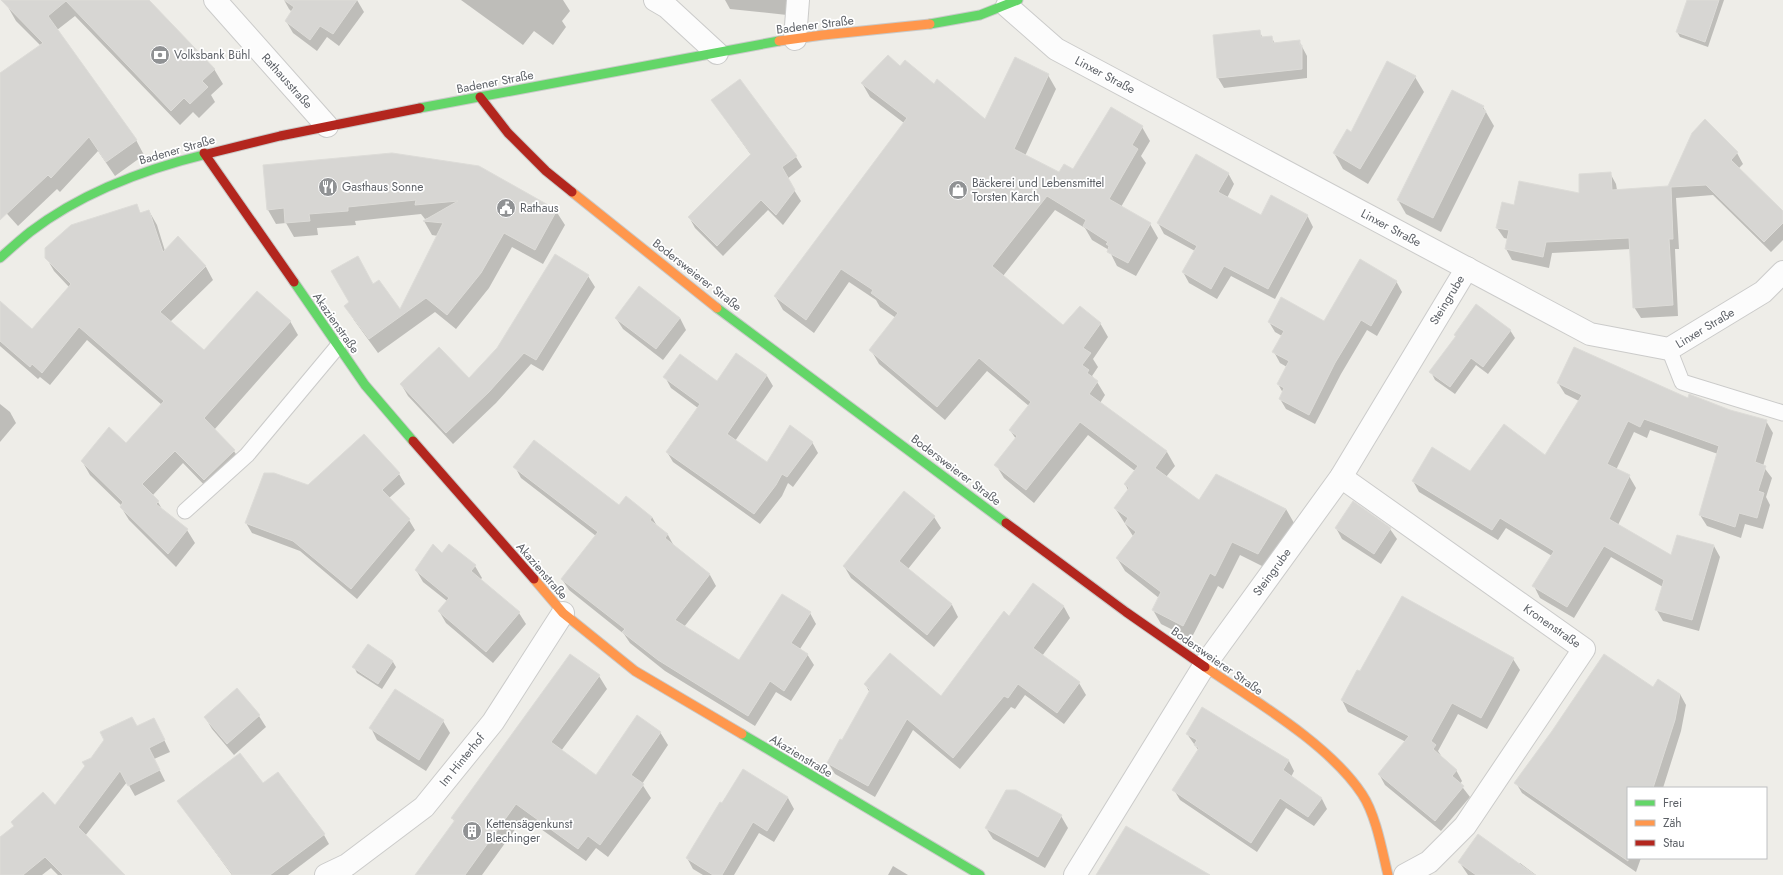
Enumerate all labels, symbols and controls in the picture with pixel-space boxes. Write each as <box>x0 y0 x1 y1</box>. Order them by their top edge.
street label: Badener Straße <box>775 11 855 39</box>
bank icon: Volksbank Bühl <box>149 44 171 66</box>
place label: Volksbank Bühl <box>174 46 250 64</box>
street label: Rathausstraße <box>257 49 317 113</box>
street label: Linxer Straße <box>1072 52 1138 98</box>
street label: Badener Straße <box>455 66 535 98</box>
street label: Badener Straße <box>137 131 217 169</box>
place label: Bäckerei und Lebensmittel Torsten Karch <box>972 174 1104 206</box>
restaurant icon: Gasthaus Sonne <box>317 176 339 198</box>
place label: Gasthaus Sonne <box>342 178 424 196</box>
shop icon: Bäckerei und Lebensmittel Torsten Karch <box>947 179 969 201</box>
public building icon: Rathaus <box>495 197 517 219</box>
place label: Rathaus <box>520 199 559 217</box>
street label: Linxer Straße <box>1358 205 1424 251</box>
street label: Bodersweierer Straße <box>649 234 745 316</box>
street label: Steingrube <box>1425 272 1469 328</box>
street label: Akazienstraße <box>308 289 364 357</box>
street label: Linxer Straße <box>1672 303 1738 353</box>
street label: Bodersweierer Straße <box>907 430 1005 510</box>
street label: Akazienstraße <box>512 538 572 604</box>
street label: Steingrube <box>1248 544 1296 600</box>
street label: Kronenstraße <box>1520 600 1584 652</box>
street label: Bodersweierer Straße <box>1167 622 1267 700</box>
street label: Im Hinterhof <box>435 729 489 790</box>
street label: Akazienstraße <box>766 730 836 782</box>
legend <box>1627 787 1767 859</box>
text: Frei <box>1663 794 1682 812</box>
text: Zäh <box>1663 814 1682 832</box>
place label: Kettensägenkunst Blechinger <box>486 815 572 847</box>
building icon: Kettensägenkunst Blechinger <box>461 820 483 842</box>
text: Stau <box>1663 834 1685 852</box>

